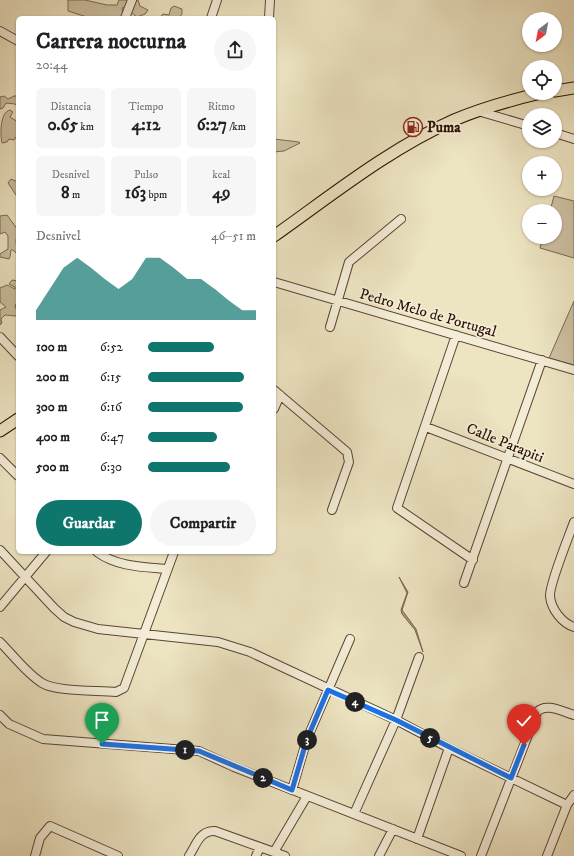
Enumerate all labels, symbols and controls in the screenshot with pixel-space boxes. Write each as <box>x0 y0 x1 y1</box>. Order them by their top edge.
north arrow <box>522 12 562 52</box>
map controls <box>522 12 562 244</box>
text: Carrera nocturna <box>36 28 186 55</box>
button: share <box>214 29 256 71</box>
text: 20:44 <box>36 57 68 73</box>
button: locate <box>522 60 562 100</box>
text: Distancia <box>50 100 91 114</box>
text: Tiempo <box>129 100 163 114</box>
text: Ritmo <box>208 100 235 114</box>
button: layers <box>522 108 562 148</box>
text: 0.65 <box>47 114 78 136</box>
text: 4:12 <box>132 114 160 136</box>
text: 6:27 <box>197 114 227 136</box>
fuel station icon: Puma <box>402 116 424 138</box>
place label: Puma <box>427 118 461 137</box>
text: km <box>78 120 94 134</box>
text: /km <box>227 120 246 134</box>
button: + <box>522 156 562 196</box>
text: Desnivel <box>52 168 90 182</box>
text: Pulso <box>134 168 158 182</box>
text: kcal <box>212 168 230 182</box>
text: 8 <box>61 182 70 204</box>
text: 163 <box>125 182 146 204</box>
text: 49 <box>212 182 230 204</box>
text: m <box>70 188 80 202</box>
text: bpm <box>146 188 167 202</box>
button: − <box>522 204 562 244</box>
text: Desnivel <box>36 228 81 244</box>
text: 46–51 m <box>211 228 256 244</box>
street label: Pedro Melo de Portugal <box>357 284 499 342</box>
text: 100 m <box>36 339 67 355</box>
text: 6:52 <box>100 339 123 355</box>
text: 200 m <box>36 369 69 385</box>
text: 6:15 <box>100 369 121 385</box>
text: 300 m <box>36 399 67 415</box>
text: 6:16 <box>100 399 122 415</box>
street label: Calle Parapiti <box>464 419 547 467</box>
text: 400 m <box>36 429 70 445</box>
text: 6:47 <box>100 429 124 445</box>
text: 500 m <box>36 459 69 475</box>
text: 6:30 <box>100 459 122 475</box>
button: Guardar <box>36 500 142 546</box>
button: Compartir <box>150 500 256 546</box>
pin: 4 <box>345 692 365 712</box>
text: 4 <box>352 695 358 709</box>
pin <box>85 703 119 744</box>
pin <box>507 704 541 745</box>
icon: arrive <box>91 709 113 731</box>
icon: check <box>513 710 535 732</box>
pin: 5 <box>420 728 440 748</box>
pin: 3 <box>297 730 317 750</box>
text: 5 <box>427 731 433 745</box>
text: 3 <box>305 733 309 747</box>
pin: 1 <box>175 740 195 760</box>
text: 1 <box>183 743 187 757</box>
pin: 2 <box>253 768 273 788</box>
text: 2 <box>260 771 266 785</box>

